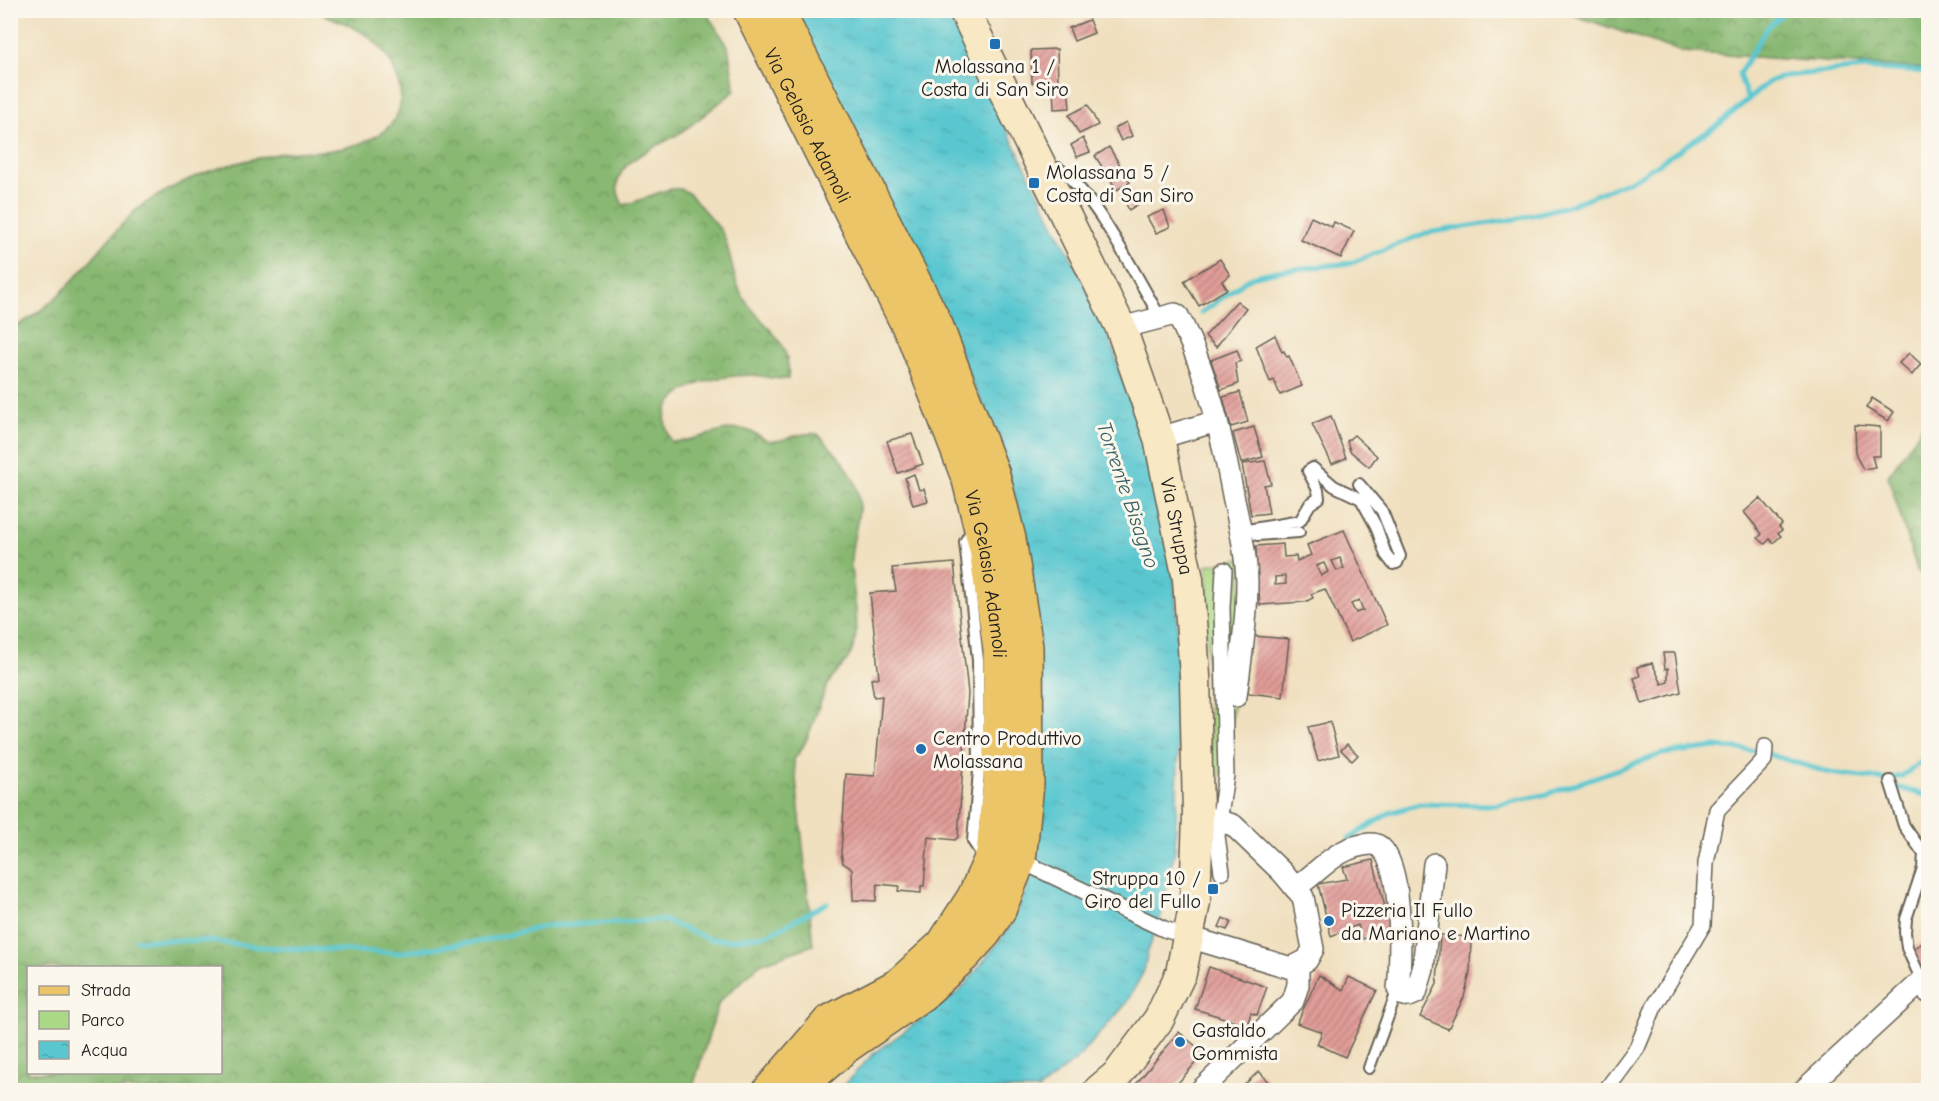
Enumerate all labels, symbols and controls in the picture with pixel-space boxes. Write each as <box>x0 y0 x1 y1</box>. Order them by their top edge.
marker: Molassana 1 / Costa di San Siro <box>988 37 1002 51</box>
street label: Via Gelasio Adamoli <box>759 44 856 207</box>
place label: Molassana 1 / Costa di San Siro <box>921 55 1069 101</box>
place label: Molassana 5 / Costa di San Siro <box>1046 161 1194 207</box>
marker: Molassana 5 / Costa di San Siro <box>1027 176 1041 190</box>
water label: Torrente Bisagno <box>1092 419 1164 571</box>
street label: Via Struppa <box>1156 475 1198 577</box>
street label: Via Gelasio Adamoli <box>960 488 1012 658</box>
place label: Centro Produttivo Molassana <box>933 727 1082 773</box>
marker: Centro Produttivo Molassana <box>914 742 928 756</box>
place label: Struppa 10 / Giro del Fullo <box>1085 867 1201 913</box>
marker: Struppa 10 / Giro del Fullo <box>1206 882 1220 896</box>
place label: Pizzeria Il Fullo da Mariano e Martino <box>1341 899 1530 945</box>
marker: Pizzeria Il Fullo da Mariano e Martino <box>1322 914 1336 928</box>
legend <box>27 966 222 1074</box>
text: Strada <box>81 980 131 1001</box>
text: Parco <box>81 1010 124 1031</box>
place label: Gastaldo Gommista <box>1192 1019 1278 1065</box>
marker: Gastaldo Gommista <box>1173 1035 1187 1049</box>
text: Acqua <box>81 1040 128 1061</box>

